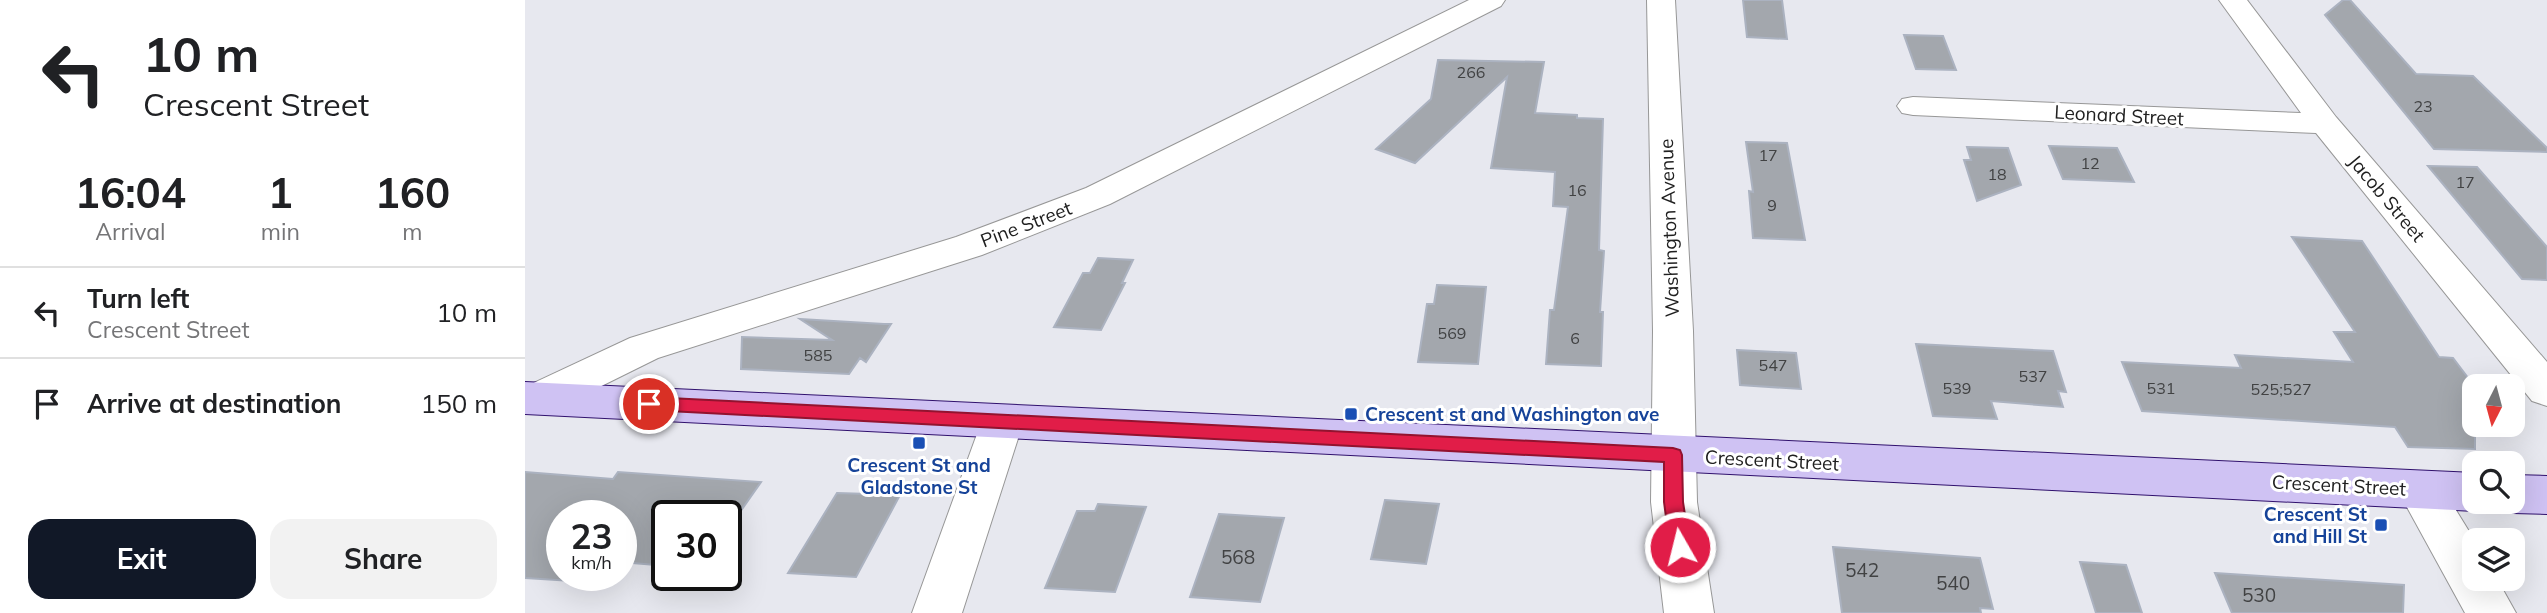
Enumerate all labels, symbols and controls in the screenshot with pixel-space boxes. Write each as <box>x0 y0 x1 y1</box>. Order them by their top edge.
text: 10 m <box>143 23 259 84</box>
icon: left <box>28 28 119 119</box>
house number: 266 <box>1457 62 1485 82</box>
text: Crescent Street <box>143 84 369 124</box>
house number: 23 <box>2413 96 2433 116</box>
street label: Leonard Street <box>2054 100 2185 130</box>
street label: Washington Avenue <box>1654 138 1684 318</box>
house number: 17 <box>1758 145 1778 165</box>
street label: Jacob Street <box>2344 149 2431 247</box>
house number: 12 <box>2080 153 2100 173</box>
house number: 18 <box>1987 164 2007 184</box>
text: 16:04 <box>75 166 186 219</box>
text: 1 <box>268 166 293 219</box>
text: 160 <box>375 166 450 219</box>
house number: 17 <box>2455 172 2475 192</box>
house number: 16 <box>1567 180 1587 200</box>
street label: Pine Street <box>977 195 1075 252</box>
house number: 9 <box>1767 195 1777 215</box>
text: Arrival <box>95 217 166 246</box>
text: min <box>261 217 300 246</box>
text: m <box>402 217 423 246</box>
text: Turn left <box>87 282 189 315</box>
icon: left <box>28 294 66 332</box>
text: 10 m <box>436 296 497 329</box>
text: Crescent Street <box>87 315 250 344</box>
house number: 569 <box>1438 323 1466 343</box>
house number: 6 <box>1570 328 1580 348</box>
house number: 585 <box>804 345 832 365</box>
house number: 547 <box>1759 355 1787 375</box>
house number: 537 <box>2019 366 2047 386</box>
pin <box>619 374 679 434</box>
north arrow <box>2462 374 2525 438</box>
map controls <box>2462 374 2525 591</box>
house number: 539 <box>1943 378 1971 398</box>
house number: 531 <box>2147 378 2175 398</box>
house number: 525;527 <box>2250 379 2312 399</box>
icon: arrive <box>28 385 66 423</box>
icon: arrive <box>630 385 668 423</box>
text: Arrive at destination <box>87 387 342 420</box>
text: 150 m <box>421 387 497 420</box>
place label: Crescent st and Washington ave <box>1365 402 1659 426</box>
marker: Crescent st and Washington ave <box>1343 406 1359 422</box>
marker: Crescent St and Gladstone St <box>911 435 927 451</box>
street label: Crescent Street <box>1704 445 1840 476</box>
button: search <box>2462 451 2525 514</box>
place label: Crescent St and Gladstone St <box>847 453 991 499</box>
street label: Crescent Street <box>2271 470 2407 501</box>
speed limit sign: 30 <box>651 500 742 591</box>
place label: Crescent St and Hill St <box>2264 502 2367 548</box>
position arrow <box>1643 510 1717 584</box>
text: 23 <box>570 514 613 558</box>
marker: Crescent St and Hill St <box>2373 517 2389 533</box>
button: Exit <box>28 519 256 599</box>
button: Share <box>270 519 497 599</box>
button: layers <box>2462 528 2525 591</box>
house number: 568 <box>1221 545 1255 569</box>
text: km/h <box>571 551 612 574</box>
house number: 542 <box>1845 558 1879 582</box>
house number: 540 <box>1936 571 1970 595</box>
house number: 530 <box>2242 583 2276 607</box>

